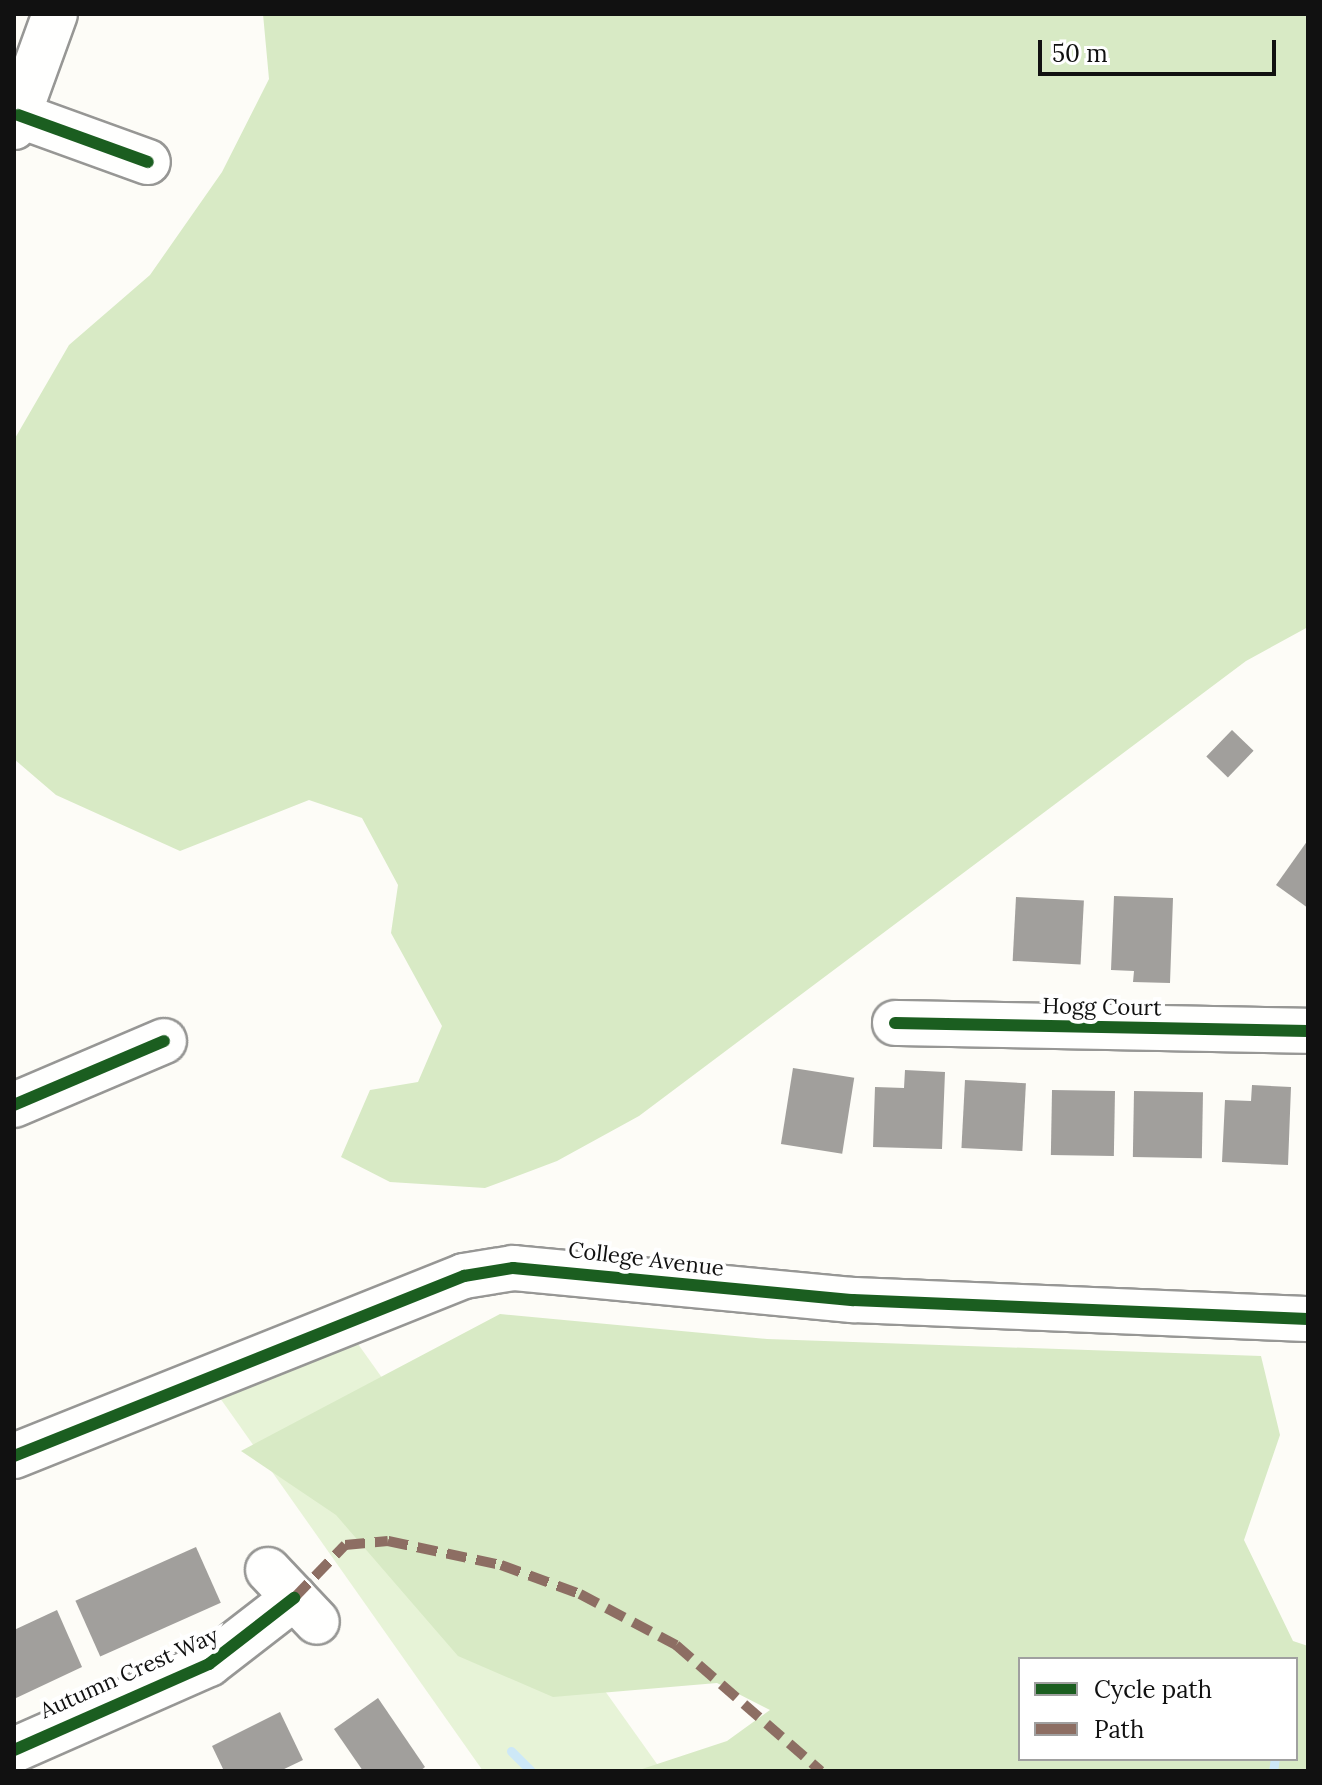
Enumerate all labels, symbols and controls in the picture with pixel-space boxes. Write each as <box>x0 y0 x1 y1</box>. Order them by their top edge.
scale bar <box>1042 24 1280 74</box>
text: 50 m <box>1052 38 1108 69</box>
street label: Hogg Court <box>1042 993 1162 1021</box>
street label: College Avenue <box>567 1236 725 1282</box>
street label: Autumn Crest Way <box>36 1622 222 1724</box>
legend <box>1018 1657 1298 1761</box>
text: Cycle path <box>1094 1674 1212 1705</box>
text: Path <box>1094 1714 1144 1745</box>

